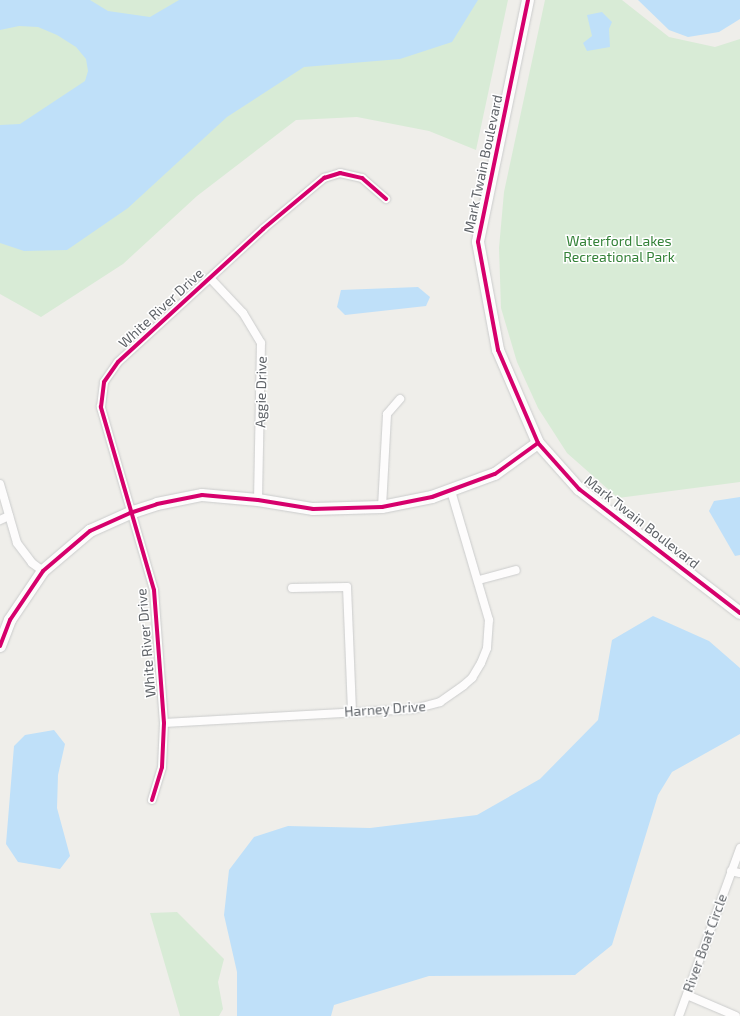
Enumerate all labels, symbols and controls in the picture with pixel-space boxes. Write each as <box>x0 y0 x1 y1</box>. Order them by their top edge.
street label: Mark Twain Boulevard <box>460 93 506 235</box>
park label: Waterford Lakes Recreational Park <box>563 233 675 266</box>
street label: White River Drive <box>115 264 207 352</box>
street label: Aggie Drive <box>252 356 270 428</box>
street label: Mark Twain Boulevard <box>581 472 703 572</box>
street label: White River Drive <box>133 588 159 698</box>
street label: Harney Drive <box>344 698 426 720</box>
street label: River Boat Circle <box>679 891 731 995</box>

